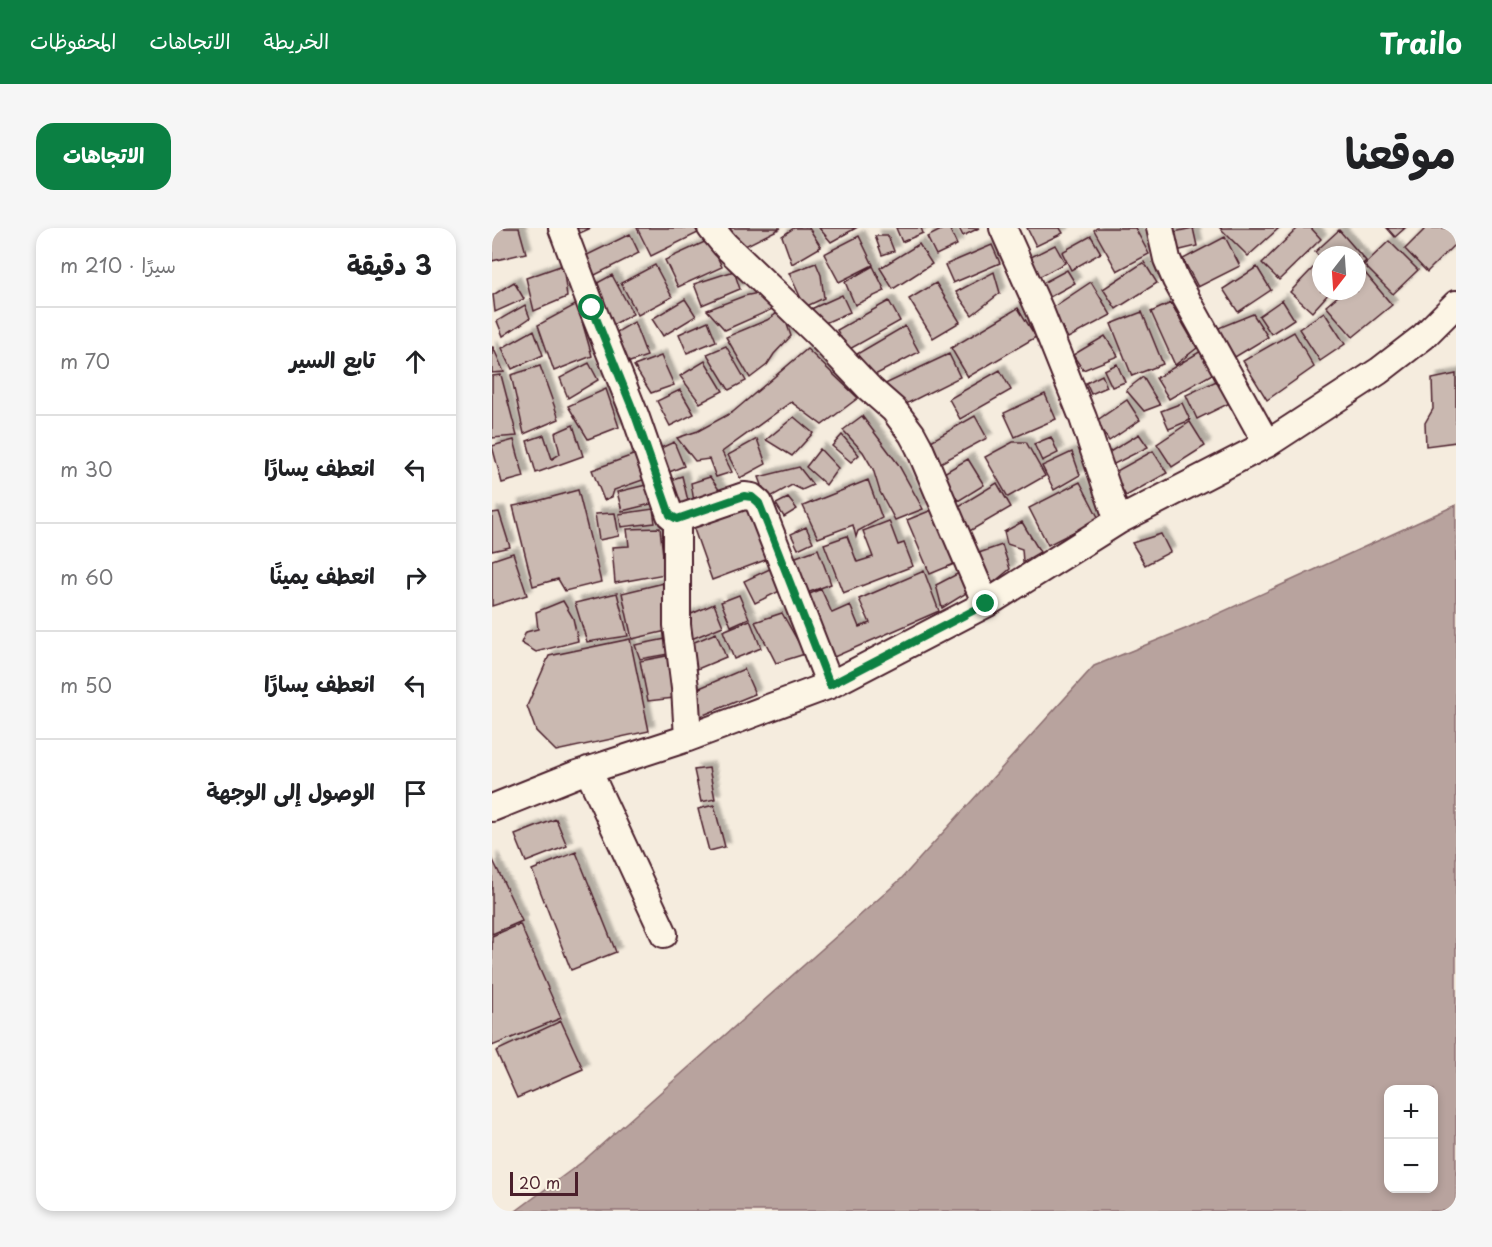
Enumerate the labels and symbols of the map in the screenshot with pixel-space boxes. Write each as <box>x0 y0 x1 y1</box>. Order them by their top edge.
north arrow <box>1312 246 1366 300</box>
route start <box>578 294 604 320</box>
route end <box>972 590 998 616</box>
scale bar <box>510 1169 578 1196</box>

